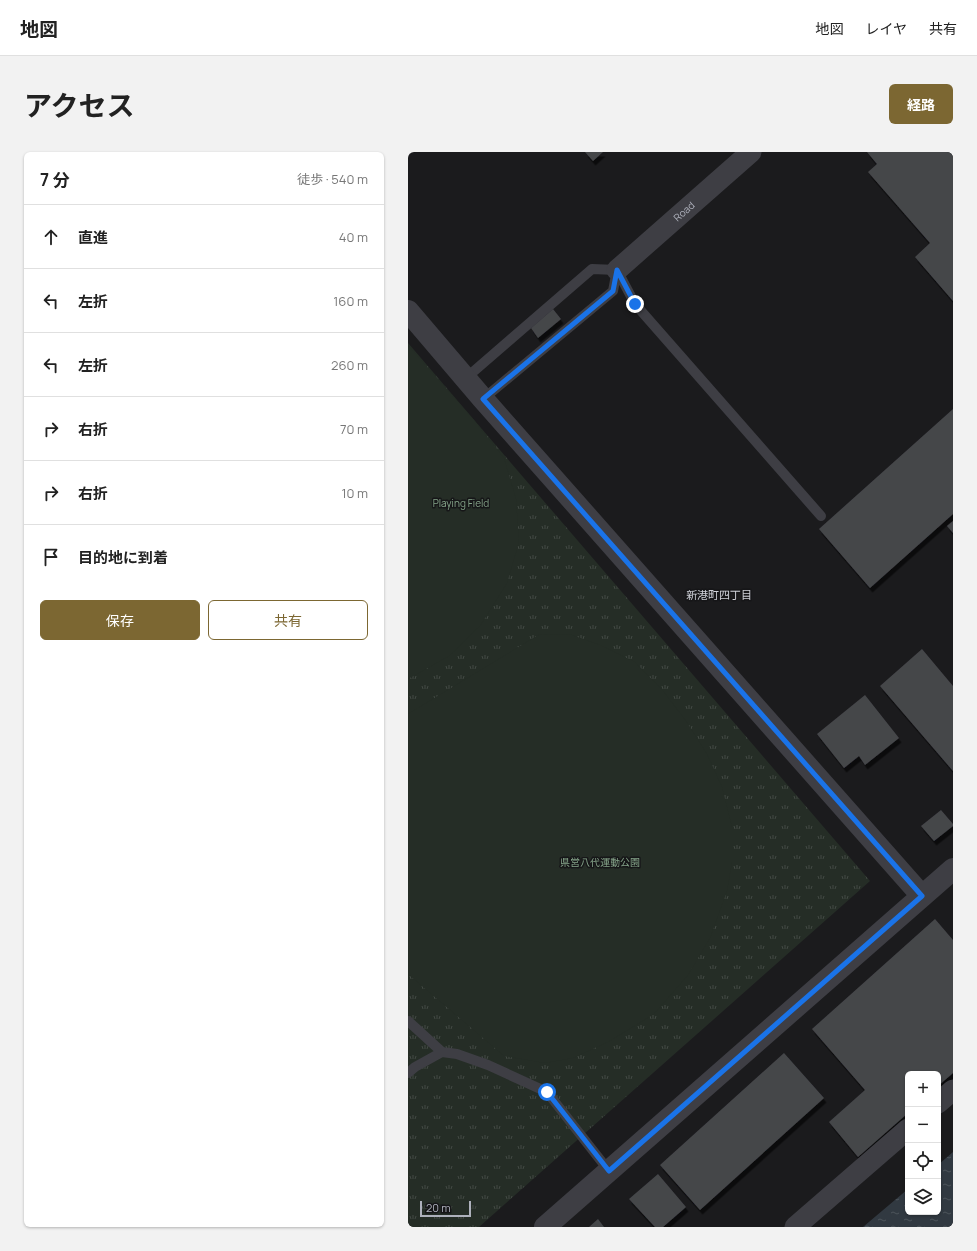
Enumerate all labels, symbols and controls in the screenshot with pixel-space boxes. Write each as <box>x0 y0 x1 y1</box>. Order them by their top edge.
text: 地図 <box>20 16 58 42</box>
text: 地図 <box>815 19 843 38</box>
text: レイヤ <box>865 19 907 38</box>
text: 共有 <box>929 19 957 38</box>
button: 経路 <box>889 84 953 124</box>
text: アクセス <box>24 86 135 124</box>
text: 7 分 <box>40 168 69 191</box>
text: 徒歩 · 540 m <box>297 170 368 188</box>
street label: Road <box>670 198 697 224</box>
icon: ahead <box>40 226 62 248</box>
text: 直進 <box>78 227 108 248</box>
text: 40 m <box>339 228 368 246</box>
icon: left <box>40 290 62 312</box>
text: 左折 <box>78 291 108 312</box>
text: 160 m <box>333 292 368 310</box>
route end <box>626 295 644 313</box>
icon: left <box>40 354 62 376</box>
text: 左折 <box>78 355 108 376</box>
text: 260 m <box>331 356 368 374</box>
icon: right <box>40 418 62 440</box>
text: 右折 <box>78 419 108 440</box>
text: 70 m <box>340 420 368 438</box>
icon: right <box>40 482 62 504</box>
text: 右折 <box>78 483 108 504</box>
text: 10 m <box>341 484 368 502</box>
park label: Playing Field <box>433 496 489 510</box>
icon: arrive <box>40 546 62 568</box>
text: 目的地に到着 <box>78 547 168 568</box>
district label: 新港町四丁目 <box>686 587 752 602</box>
button: 保存 <box>40 600 200 640</box>
button: 共有 <box>208 600 368 640</box>
park label: 県営八代運動公園 <box>560 855 640 869</box>
map controls <box>905 1071 941 1215</box>
button: + <box>905 1071 941 1107</box>
route start <box>538 1083 556 1101</box>
button: − <box>905 1107 941 1143</box>
button: locate <box>905 1143 941 1179</box>
button: layers <box>905 1179 941 1215</box>
scale bar <box>420 1199 471 1218</box>
text: 20 m <box>426 1200 451 1215</box>

